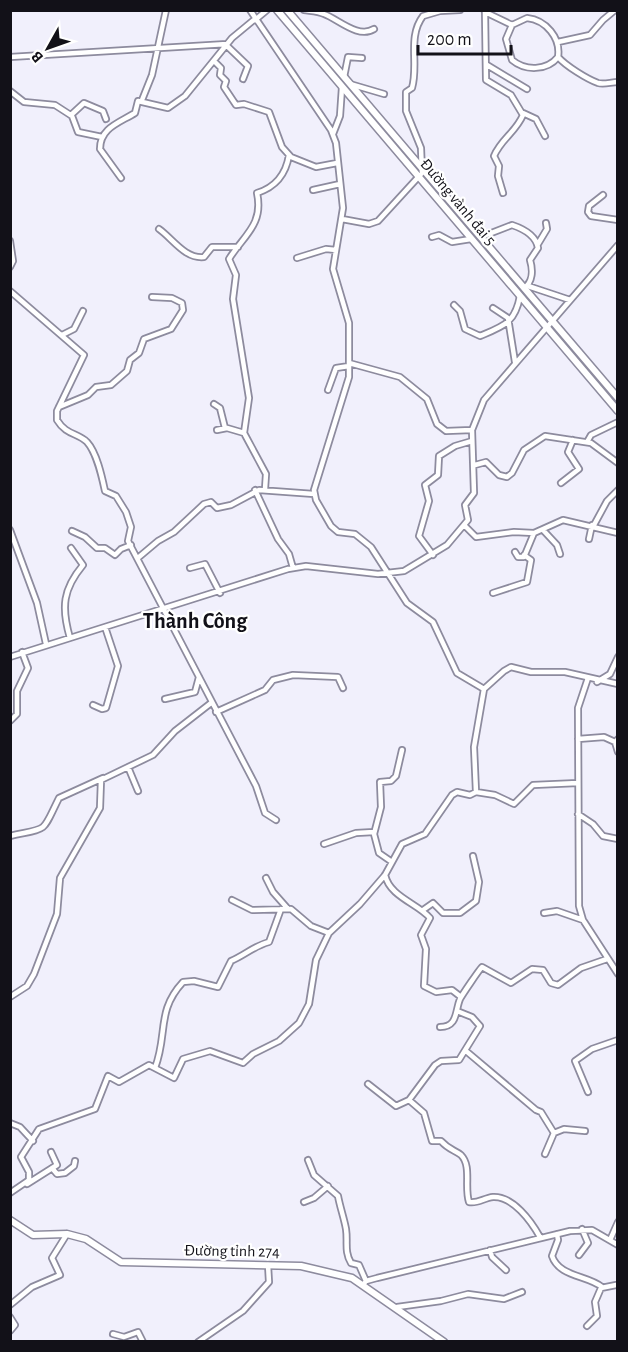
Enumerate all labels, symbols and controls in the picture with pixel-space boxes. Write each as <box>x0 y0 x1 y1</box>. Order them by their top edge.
north arrow <box>18 18 78 78</box>
scale bar <box>418 18 511 56</box>
text: 200 m <box>427 31 472 49</box>
text: B <box>28 48 46 66</box>
street label: Đường vành đai 5 <box>417 156 499 248</box>
district label: Thành Công <box>143 610 248 632</box>
street label: Đường tỉnh 274 <box>184 1242 280 1260</box>

